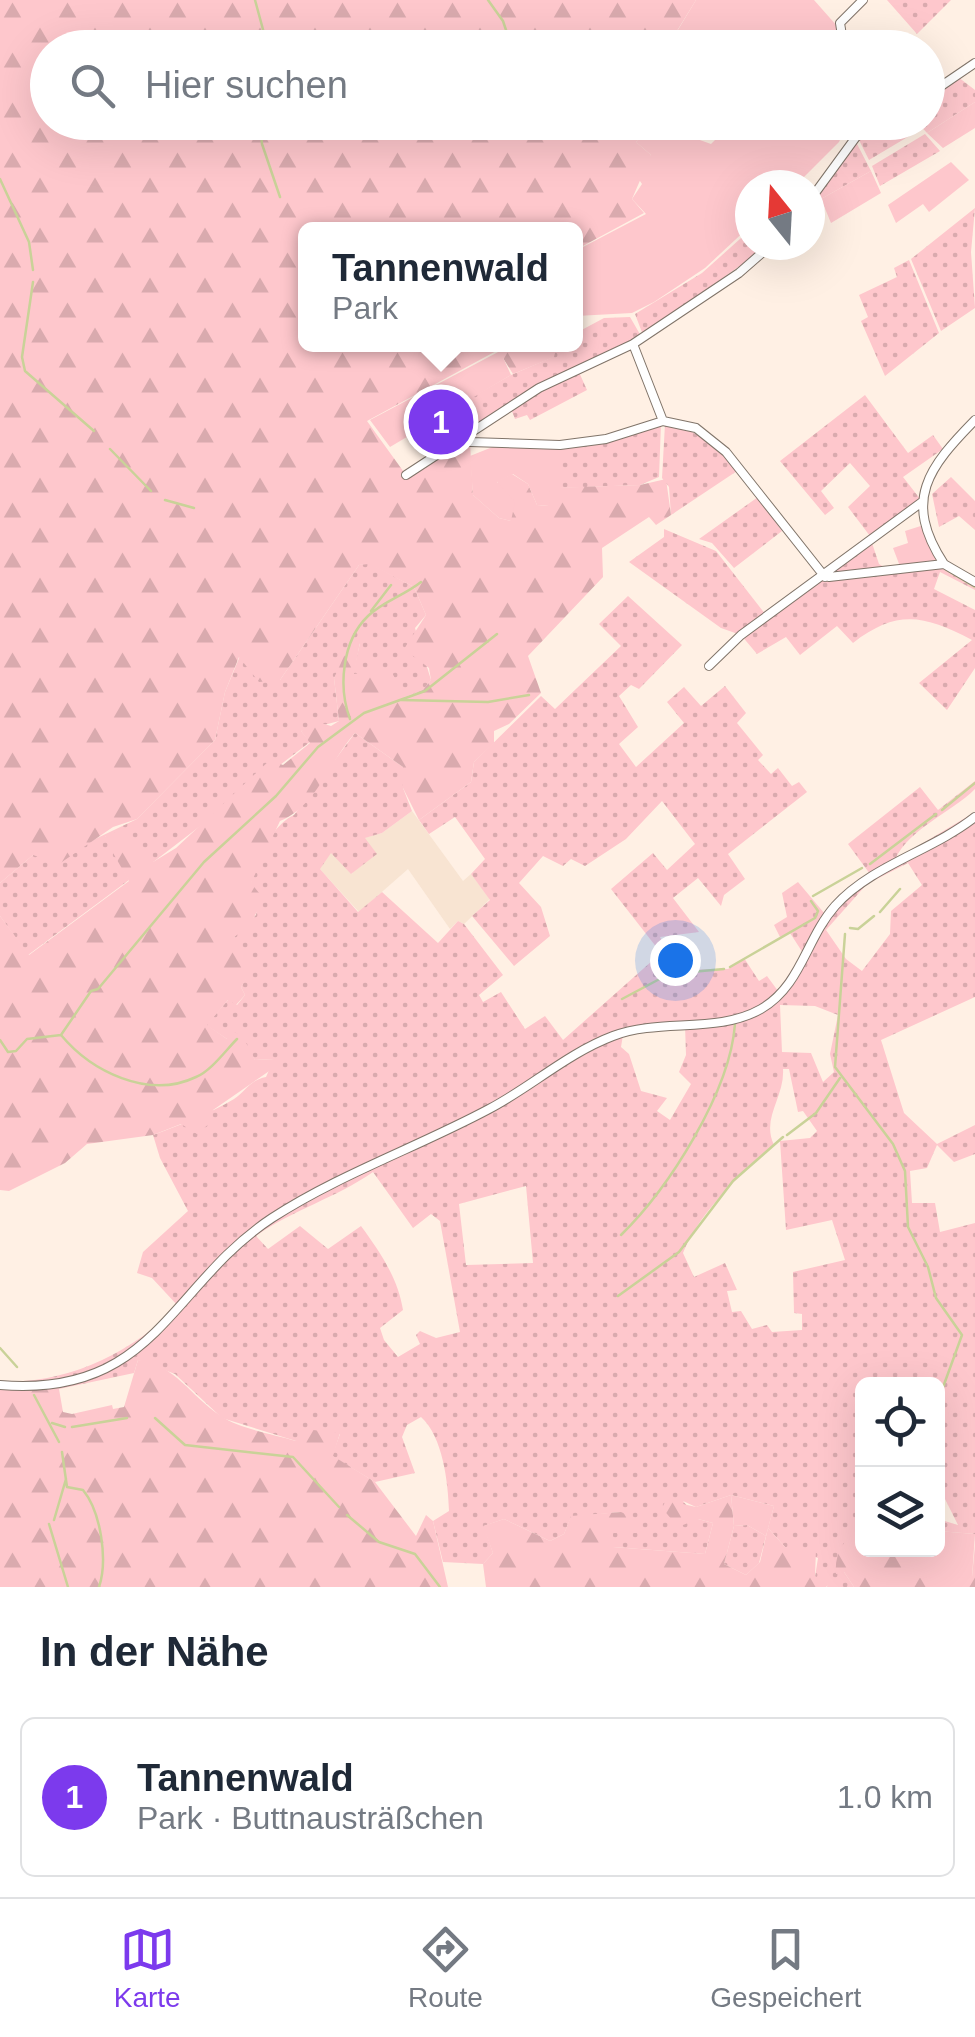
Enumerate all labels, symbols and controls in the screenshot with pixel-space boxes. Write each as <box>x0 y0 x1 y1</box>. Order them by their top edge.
search box <box>30 30 945 140</box>
icon: search <box>65 58 120 113</box>
text: Hier suchen <box>145 64 348 106</box>
north arrow <box>735 170 825 260</box>
popup <box>298 222 583 352</box>
text: Tannenwald <box>332 247 549 289</box>
text: Park <box>332 290 398 326</box>
pin: 1 <box>408 384 474 460</box>
your location <box>650 935 701 986</box>
map controls <box>855 1377 945 1557</box>
button: locate <box>855 1377 945 1467</box>
button: layers <box>855 1467 945 1557</box>
text: In der Nähe <box>40 1628 269 1675</box>
text: Tannenwald <box>137 1757 354 1799</box>
text: 1 <box>66 1779 83 1815</box>
text: 1.0 km <box>837 1779 933 1815</box>
text: Park · Buttnausträßchen <box>137 1800 484 1836</box>
tab: Karte <box>114 1922 181 2014</box>
tab: Route <box>408 1922 483 2014</box>
tab: Gespeichert <box>710 1922 861 2014</box>

